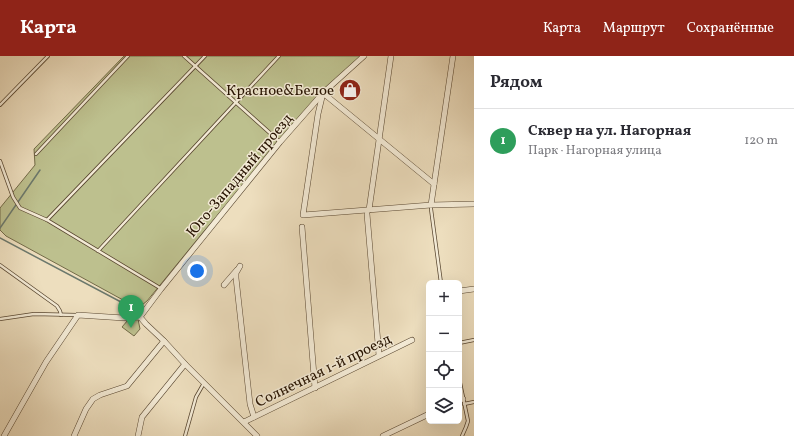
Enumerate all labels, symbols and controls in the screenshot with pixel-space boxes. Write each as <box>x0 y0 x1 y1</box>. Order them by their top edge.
text: Карта <box>20 15 77 41</box>
text: Карта <box>543 19 581 38</box>
text: Маршрут <box>603 19 665 38</box>
text: Сохранённые <box>687 19 774 38</box>
text: Рядом <box>490 71 543 94</box>
shop icon: Красное&Белое <box>337 77 363 103</box>
place label: Красное&Белое <box>226 81 334 102</box>
street label: Юго-Западный проезд <box>182 109 299 242</box>
text: Сквер на ул. Нагорная <box>528 121 691 142</box>
text: 1 <box>500 132 506 150</box>
text: 120 m <box>744 132 778 150</box>
text: Парк · Нагорная улица <box>528 142 662 160</box>
your location <box>187 261 207 281</box>
map controls <box>426 280 462 424</box>
button: + <box>426 280 462 316</box>
pin: 1 <box>118 295 144 328</box>
button: − <box>426 316 462 352</box>
street label: Солнечная 1-й проезд <box>252 329 396 413</box>
button: locate <box>426 352 462 388</box>
button: layers <box>426 388 462 424</box>

